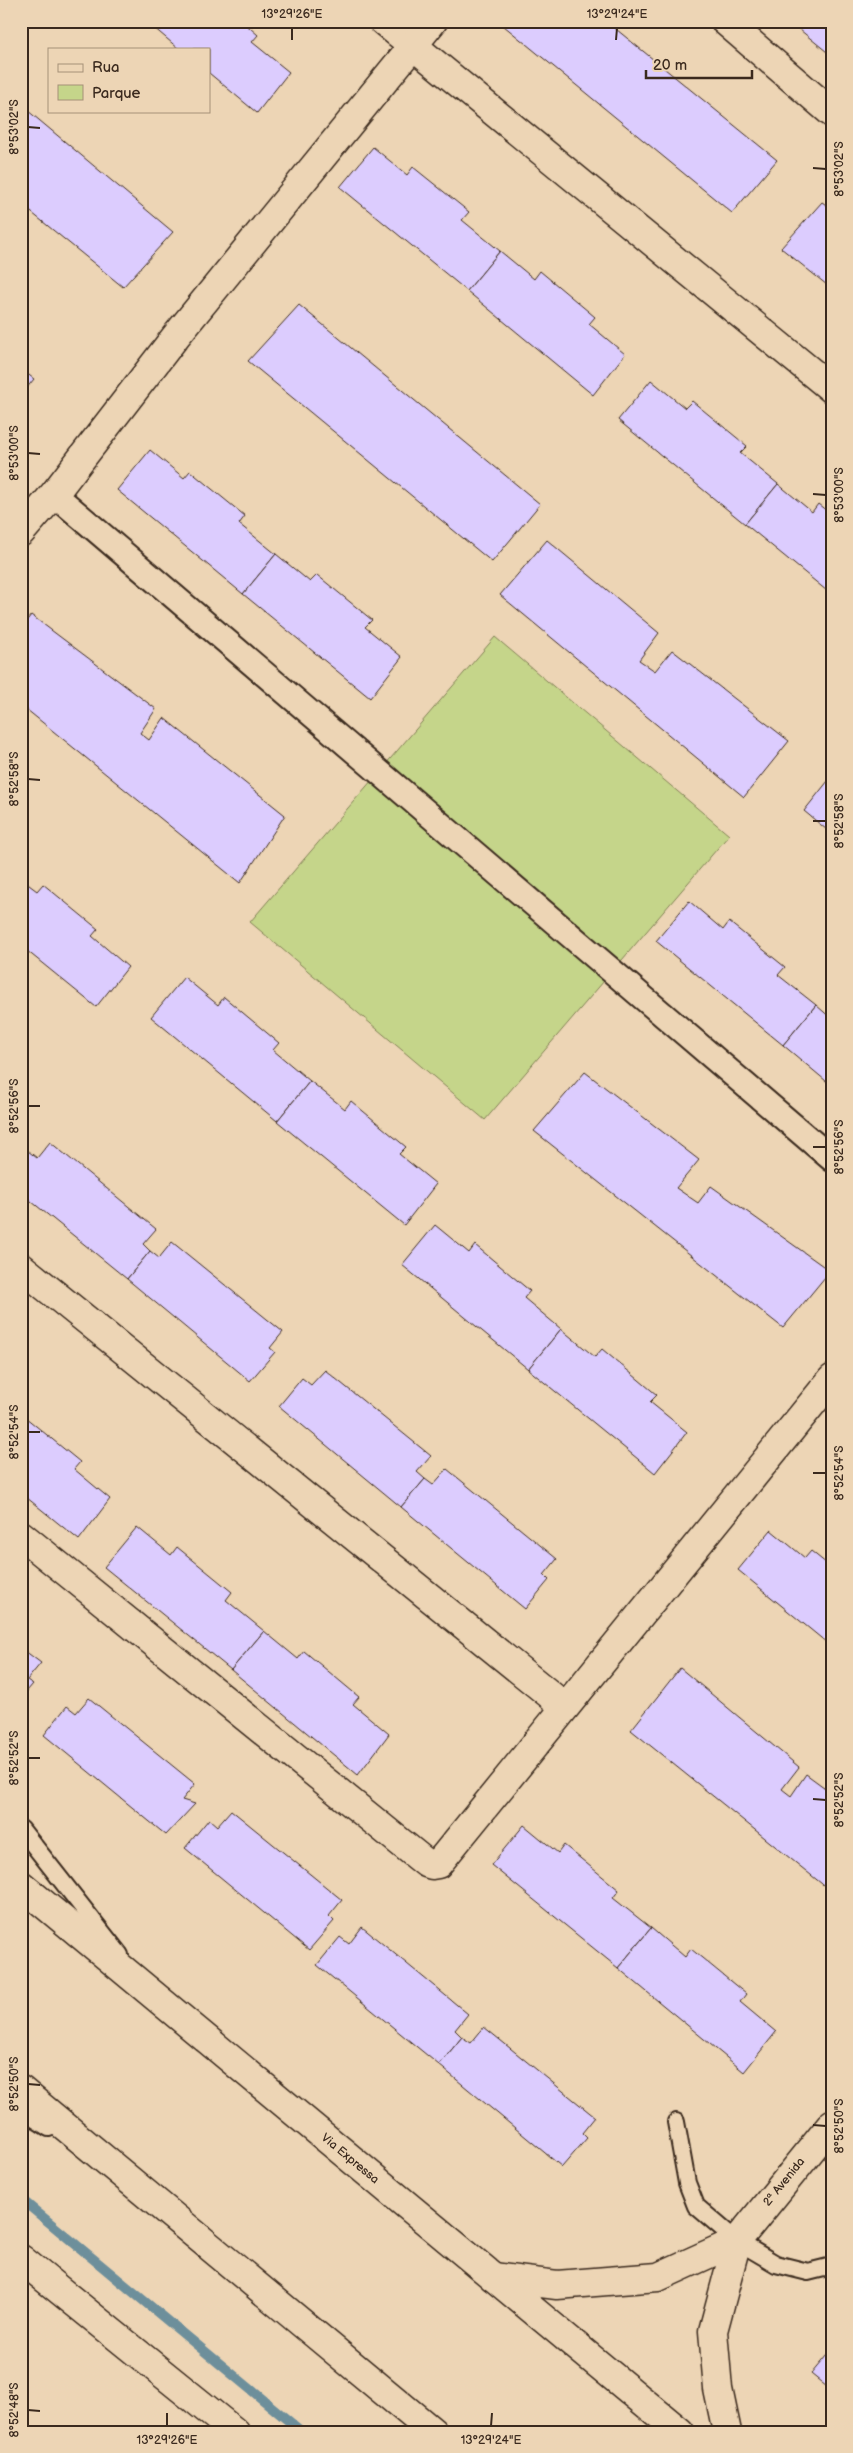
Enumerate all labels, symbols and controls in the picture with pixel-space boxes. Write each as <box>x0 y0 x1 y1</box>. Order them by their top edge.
text: 13°29'26"E <box>262 7 322 22</box>
text: 13°29'24"E <box>587 7 647 22</box>
legend <box>48 48 210 112</box>
scale bar <box>646 48 752 80</box>
text: 20 m <box>653 56 687 75</box>
text: Rua <box>92 58 120 77</box>
text: Parque <box>92 84 141 103</box>
text: 8°53'02"S <box>7 99 22 155</box>
text: 8°53'02"S <box>832 141 847 197</box>
text: 8°53'00"S <box>7 425 22 481</box>
text: 8°53'00"S <box>832 467 847 523</box>
text: 8°52'58"S <box>7 752 22 806</box>
text: 8°52'58"S <box>832 794 847 848</box>
text: 8°52'56"S <box>7 1078 22 1134</box>
text: 8°52'56"S <box>832 1119 847 1175</box>
text: 8°52'54"S <box>7 1404 22 1460</box>
text: 8°52'54"S <box>832 1445 847 1501</box>
text: 8°52'52"S <box>7 1731 22 1785</box>
text: 8°52'52"S <box>832 1773 847 1827</box>
text: 8°52'50"S <box>7 2057 22 2111</box>
text: 8°52'50"S <box>832 2099 847 2153</box>
street label: Via Expressa <box>318 2130 382 2187</box>
street label: 2ª Avenida <box>760 2154 808 2209</box>
text: 8°52'48"S <box>7 2382 22 2438</box>
text: 13°29'26"E <box>137 2433 197 2448</box>
text: 13°29'24"E <box>461 2433 521 2448</box>

